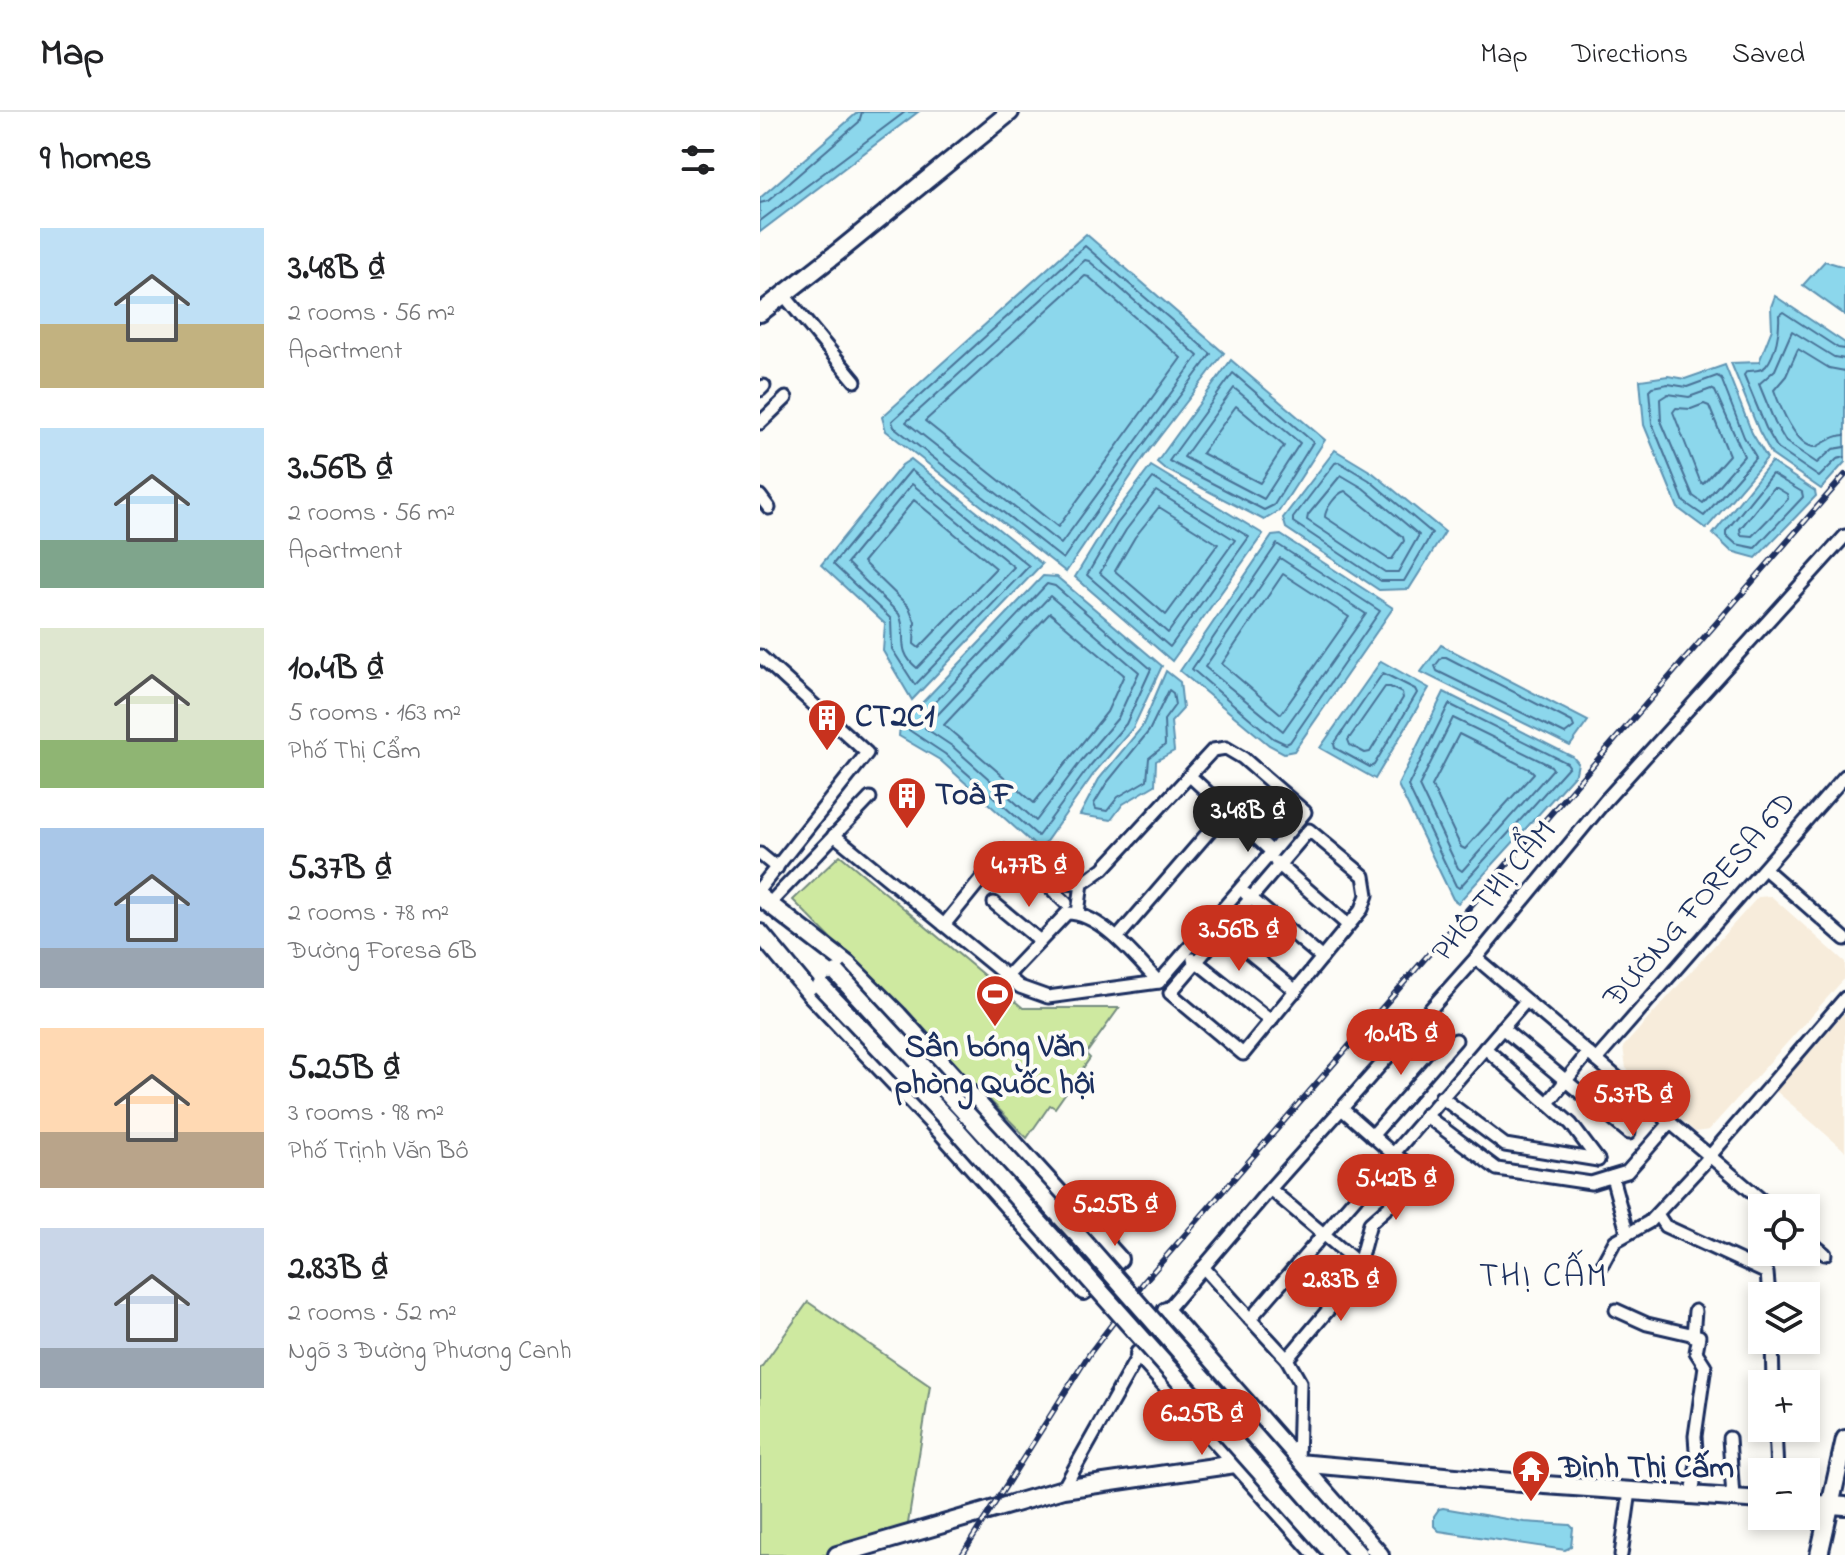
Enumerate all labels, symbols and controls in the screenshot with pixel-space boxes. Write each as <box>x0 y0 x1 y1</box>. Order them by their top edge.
text: Map <box>40 27 104 83</box>
text: Map <box>1480 35 1528 76</box>
text: Directions <box>1572 35 1688 76</box>
text: Saved <box>1732 35 1805 76</box>
text: 9 homes <box>40 135 152 185</box>
icon: filters <box>676 138 720 182</box>
text: 3.48B ₫ <box>288 245 385 295</box>
icon: home <box>104 260 200 356</box>
text: 2 rooms · 56 m² <box>288 295 455 333</box>
text: Apartment <box>288 333 402 371</box>
text: 3.56B ₫ <box>288 445 393 495</box>
icon: home <box>104 460 200 556</box>
text: 2 rooms · 56 m² <box>288 495 455 533</box>
text: Apartment <box>288 533 402 571</box>
text: 10.4B ₫ <box>288 645 384 695</box>
icon: home <box>104 660 200 756</box>
text: 5 rooms · 163 m² <box>288 695 461 733</box>
place label: CT2C1 <box>855 695 935 742</box>
building icon: CT2C1 <box>806 697 848 752</box>
text: Phố Thị Cẩm <box>288 733 421 771</box>
place label: Toà F <box>935 773 1014 820</box>
building icon: Toà F <box>886 775 928 830</box>
street label: ĐƯỜNG FORESA 6D <box>1593 782 1809 1021</box>
pin: 3.48B ₫ <box>1174 786 1322 854</box>
text: 3.48B ₫ <box>1211 793 1285 831</box>
street label: PHỐ THỊ CẨM <box>1417 807 1569 974</box>
pin: 4.77B ₫ <box>955 841 1103 909</box>
text: 5.37B ₫ <box>288 845 392 895</box>
text: 4.77B ₫ <box>991 848 1067 886</box>
icon: home <box>104 860 200 956</box>
text: 2 rooms · 78 m² <box>288 895 449 933</box>
pin: 3.56B ₫ <box>1165 905 1313 973</box>
text: 3.56B ₫ <box>1199 912 1279 950</box>
text: Đường Foresa 6B <box>288 933 477 971</box>
sports icon: Sân bóng Văn phòng Quốc hội <box>974 973 1016 1028</box>
pin: 10.4B ₫ <box>1327 1009 1475 1077</box>
text: 10.4B ₫ <box>1364 1016 1438 1054</box>
place label: Sân bóng Văn phòng Quốc hội <box>895 1025 1095 1110</box>
text: 5.25B ₫ <box>288 1045 400 1095</box>
icon: home <box>104 1060 200 1156</box>
pin: 5.37B ₫ <box>1559 1070 1707 1138</box>
text: 5.37B ₫ <box>1593 1077 1673 1115</box>
text: 3 rooms · 98 m² <box>288 1095 444 1133</box>
text: Phố Trịnh Văn Bô <box>288 1133 469 1171</box>
pin: 5.42B ₫ <box>1322 1154 1470 1222</box>
text: 5.42B ₫ <box>1355 1161 1437 1199</box>
pin: 5.25B ₫ <box>1041 1180 1189 1248</box>
text: 5.25B ₫ <box>1072 1187 1158 1225</box>
map controls <box>1748 1194 1820 1530</box>
button: locate <box>1748 1194 1820 1266</box>
text: 2.83B ₫ <box>288 1245 388 1295</box>
district label: THỊ CẤM <box>1479 1249 1609 1303</box>
pin: 2.83B ₫ <box>1267 1255 1415 1323</box>
icon: home <box>104 1260 200 1356</box>
text: 2.83B ₫ <box>1303 1262 1379 1300</box>
button: layers <box>1748 1282 1820 1354</box>
text: 2 rooms · 52 m² <box>288 1295 457 1333</box>
text: Ngõ 3 Đường Phương Canh <box>288 1333 572 1371</box>
button: + <box>1748 1370 1820 1442</box>
pin: 6.25B ₫ <box>1128 1389 1276 1457</box>
text: 6.25B ₫ <box>1161 1396 1243 1434</box>
place label: Đình Thị Cấm <box>1557 1446 1734 1493</box>
temple icon: Đình Thị Cấm <box>1510 1448 1552 1503</box>
button: − <box>1748 1458 1820 1530</box>

